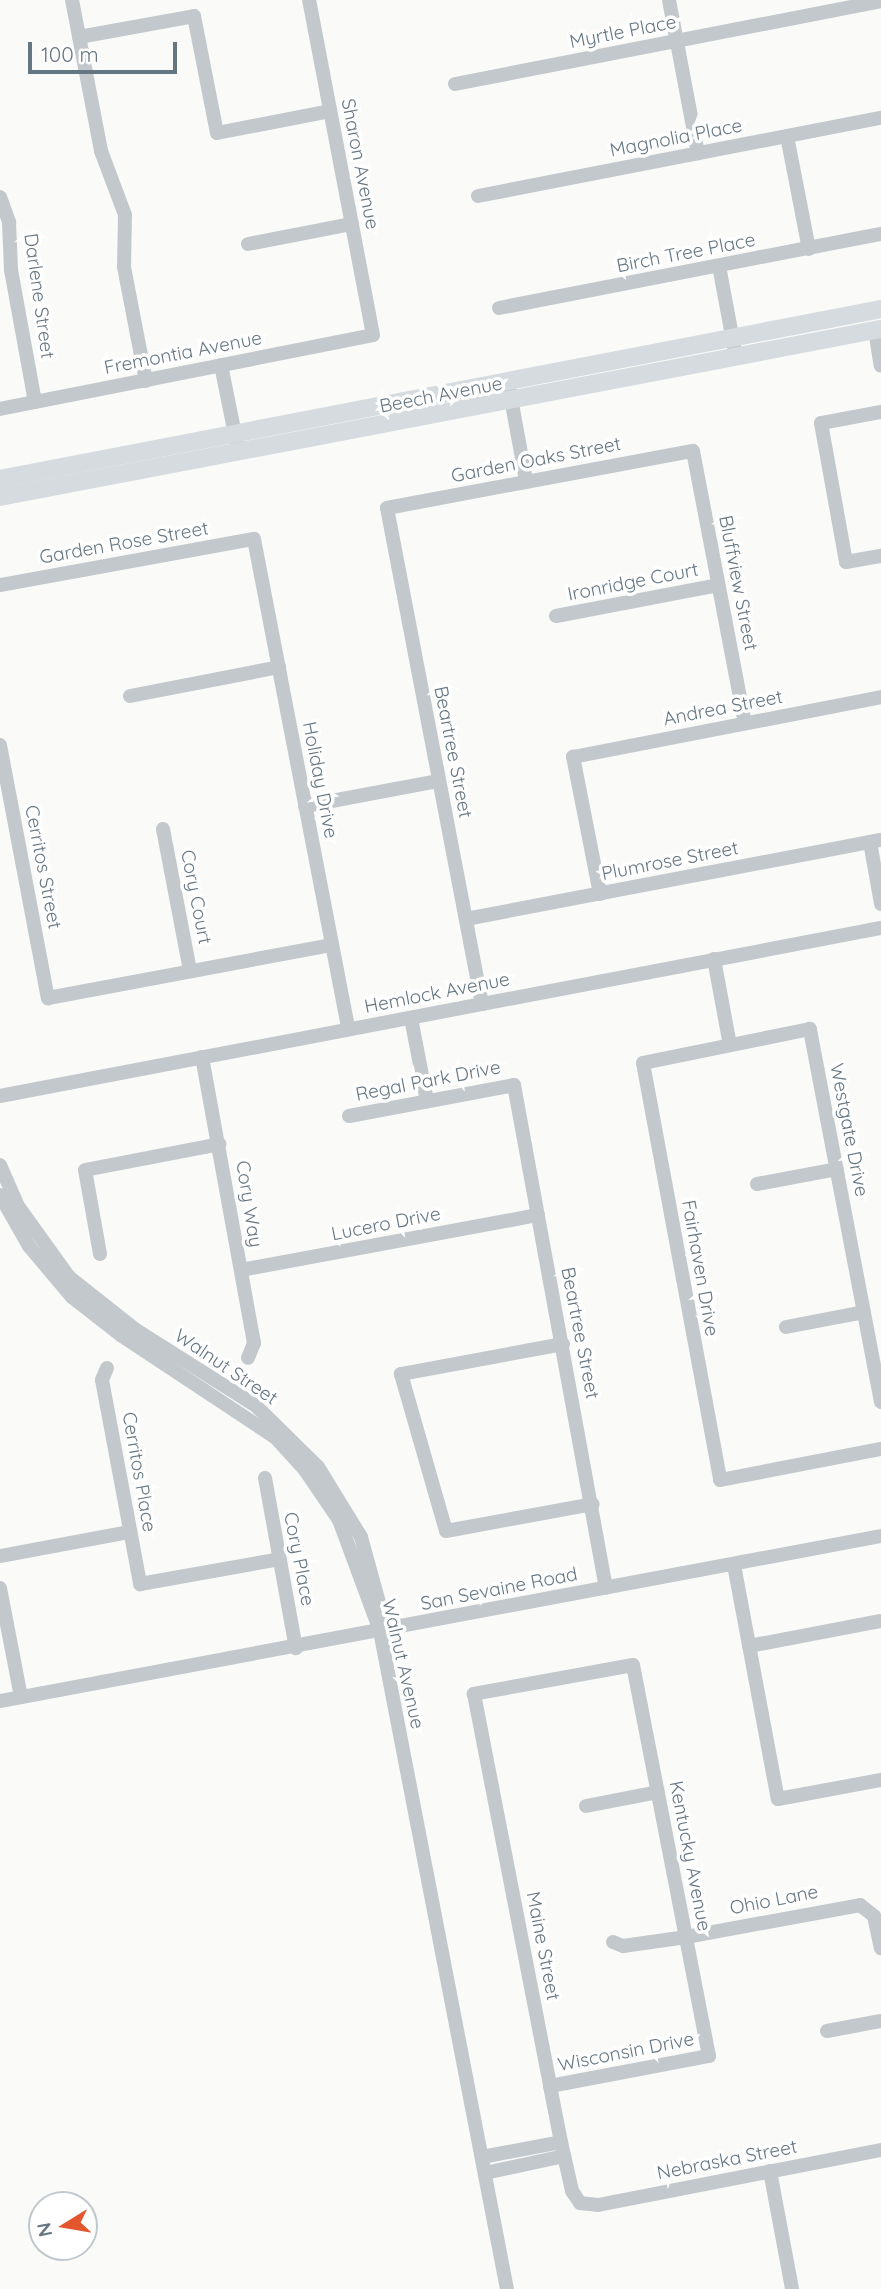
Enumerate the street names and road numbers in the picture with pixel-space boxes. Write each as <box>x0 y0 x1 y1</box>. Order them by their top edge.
street label: Myrtle Place <box>568 10 678 54</box>
street label: Sharon Avenue <box>336 97 384 231</box>
street label: Magnolia Place <box>608 114 744 162</box>
street label: Birch Tree Place <box>615 228 757 278</box>
street label: Darlene Street <box>19 232 59 360</box>
street label: Fremontia Avenue <box>102 327 264 379</box>
street label: Beech Avenue <box>378 372 504 418</box>
street label: Garden Oaks Street <box>449 432 623 488</box>
street label: Bluffview Street <box>714 513 762 653</box>
street label: Garden Rose Street <box>38 517 210 569</box>
street label: Ironridge Court <box>566 558 700 606</box>
street label: Beartree Street <box>429 684 477 820</box>
street label: Andrea Street <box>661 685 785 731</box>
street label: Holiday Drive <box>298 720 342 840</box>
street label: Cerritos Street <box>20 803 66 931</box>
street label: Plumrose Street <box>600 837 740 885</box>
street label: Cory Court <box>176 848 216 946</box>
street label: Hemlock Avenue <box>362 968 512 1018</box>
street label: Regal Park Drive <box>354 1056 502 1106</box>
street label: Westgate Drive <box>825 1061 873 1199</box>
street label: Cory Way <box>231 1159 267 1249</box>
street label: Fairhaven Drive <box>677 1198 723 1338</box>
street label: Lucero Drive <box>329 1202 443 1246</box>
street label: Beartree Street <box>556 1265 604 1401</box>
street label: Walnut Street <box>170 1324 282 1410</box>
street label: Cerritos Place <box>117 1410 161 1534</box>
street label: Cory Place <box>279 1510 319 1608</box>
street label: San Sevaine Road <box>419 1563 579 1615</box>
street label: Walnut Avenue <box>377 1597 429 1731</box>
street label: Kentucky Avenue <box>664 1779 716 1933</box>
street label: Ohio Lane <box>728 1880 820 1920</box>
street label: Maine Street <box>521 1890 565 2002</box>
street label: Wisconsin Drive <box>556 2028 696 2076</box>
street label: Nebraska Street <box>655 2135 799 2185</box>

